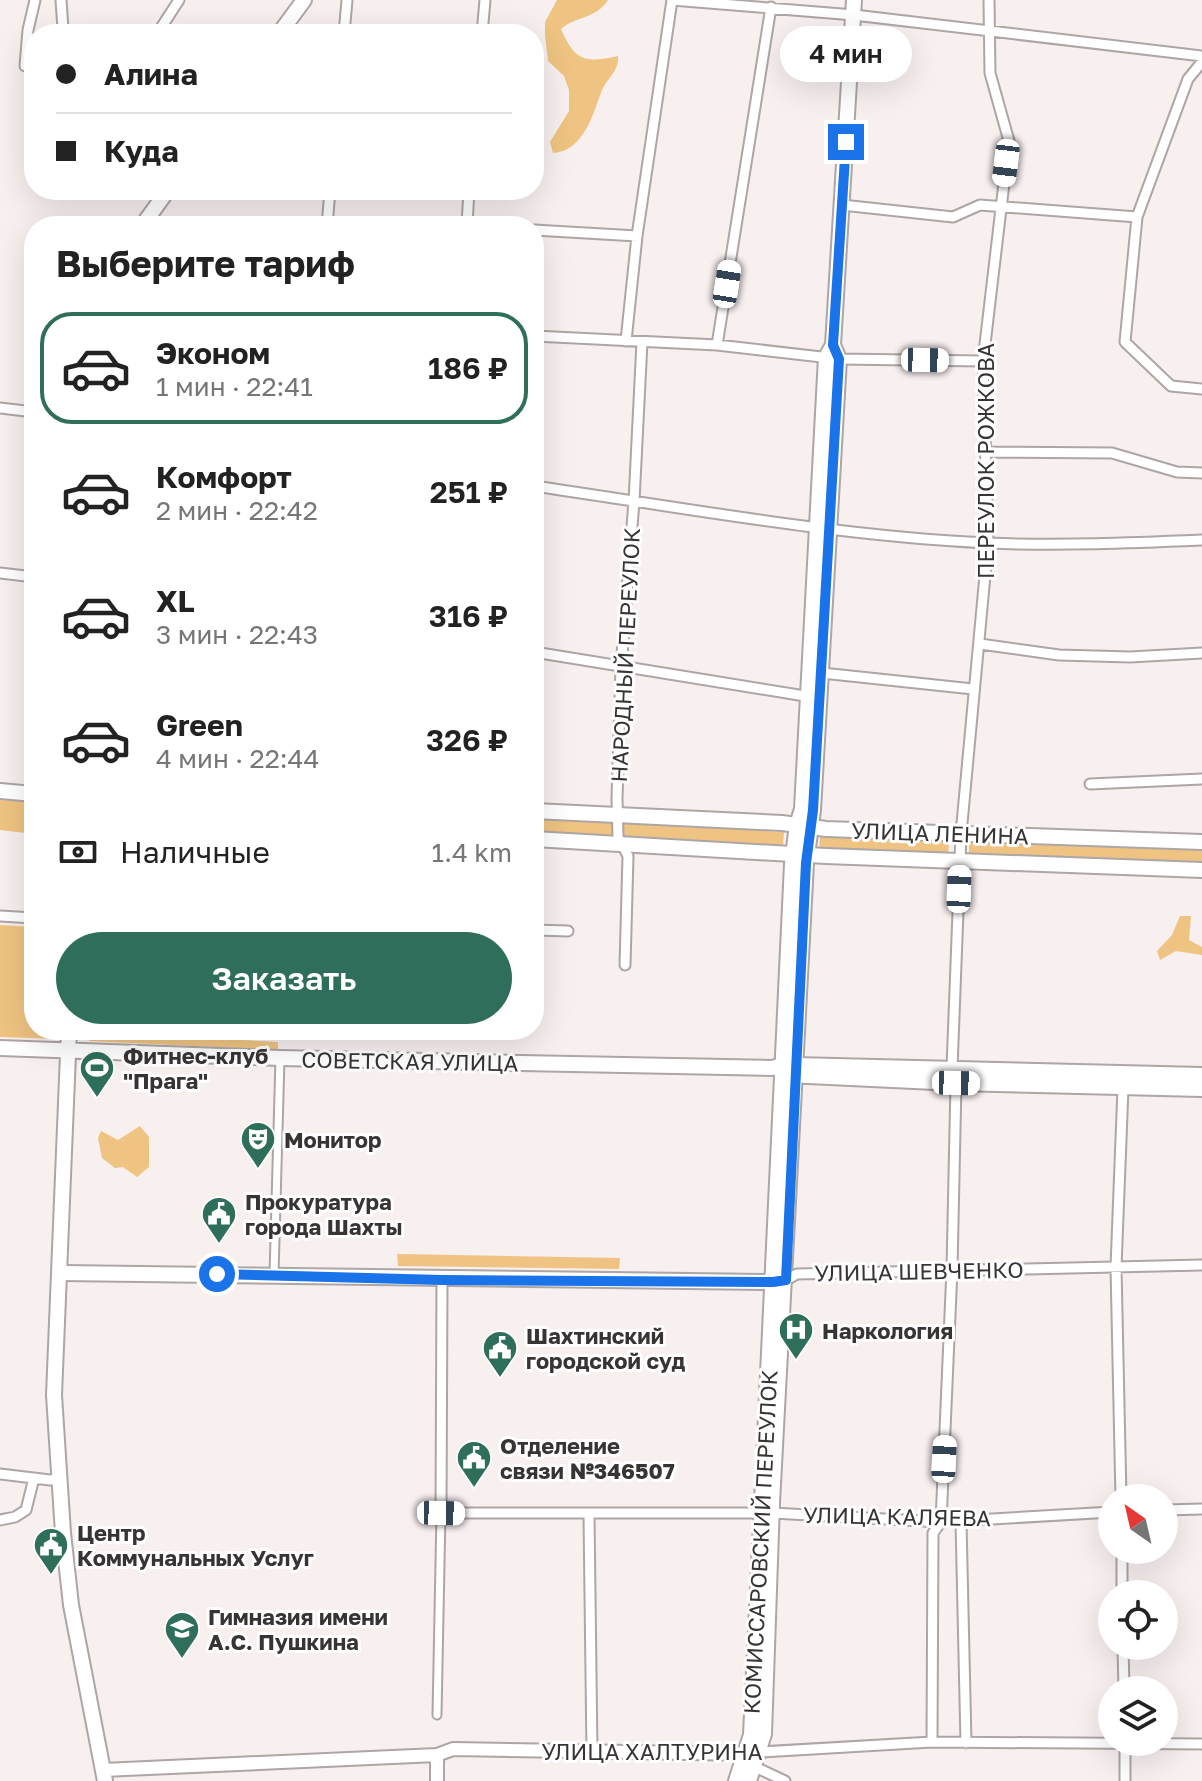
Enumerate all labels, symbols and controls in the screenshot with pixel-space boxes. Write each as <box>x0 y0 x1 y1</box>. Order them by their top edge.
callout: 4 мин <box>780 26 912 82</box>
text: 4 мин <box>809 38 883 69</box>
text: Алина <box>104 56 198 92</box>
route end <box>828 124 864 160</box>
text: Куда <box>104 133 179 169</box>
car <box>991 138 1021 188</box>
text: Выберите тариф <box>56 242 355 285</box>
car <box>711 258 743 310</box>
icon: car <box>60 332 132 404</box>
text: Эконом <box>156 335 270 371</box>
street label: ПЕРЕУЛОК РОЖКОВА <box>972 343 999 579</box>
car <box>901 348 949 372</box>
text: 186 ₽ <box>428 350 508 386</box>
text: 1 мин · 22:41 <box>156 371 313 402</box>
icon: car <box>60 456 132 528</box>
text: Комфорт <box>156 459 292 495</box>
text: 251 ₽ <box>430 474 508 510</box>
text: 2 мин · 22:42 <box>156 495 318 526</box>
street label: НАРОДНЫЙ ПЕРЕУЛОК <box>605 527 645 783</box>
icon: car <box>60 580 132 652</box>
text: XL <box>156 583 195 619</box>
text: 316 ₽ <box>429 598 508 634</box>
text: 3 мин · 22:43 <box>156 619 318 650</box>
icon: car <box>60 704 132 776</box>
text: Green <box>156 707 243 743</box>
text: 326 ₽ <box>426 722 508 758</box>
text: 4 мин · 22:44 <box>156 743 319 774</box>
street label: УЛИЦА ЛЕНИНА <box>851 816 1029 850</box>
icon: cash <box>56 830 100 874</box>
text: Наличные <box>120 834 270 870</box>
text: 1.4 km <box>432 837 512 868</box>
car <box>946 865 972 913</box>
button: Заказать <box>56 932 512 1024</box>
place label: Фитнес-клуб "Прага" <box>123 1042 268 1094</box>
street label: СОВЕТСКАЯ УЛИЦА <box>301 1046 519 1076</box>
sports icon: Фитнес-клуб "Прага" <box>78 1049 116 1099</box>
car <box>932 1071 980 1095</box>
theatre icon: Монитор <box>239 1120 277 1170</box>
place label: Монитор <box>284 1126 382 1153</box>
place label: Прокуратура города Шахты <box>245 1188 403 1240</box>
public building icon: Прокуратура города Шахты <box>200 1195 238 1245</box>
route start <box>199 1256 235 1292</box>
street label: УЛИЦА ШЕВЧЕНКО <box>814 1256 1024 1286</box>
hospital icon: Наркология <box>777 1311 815 1361</box>
place label: Наркология <box>822 1317 953 1344</box>
place label: Шахтинский городской суд <box>526 1322 685 1374</box>
public building icon: Шахтинский городской суд <box>481 1329 519 1379</box>
street label: КОМИССАРОВСКИЙ ПЕРЕУЛОК <box>738 1369 782 1715</box>
place label: Отделение связи №346507 <box>500 1432 675 1484</box>
car <box>931 1434 957 1484</box>
public building icon: Отделение связи №346507 <box>455 1439 493 1489</box>
north arrow <box>1098 1484 1178 1564</box>
map controls <box>1098 1484 1178 1756</box>
car <box>417 1501 465 1525</box>
street label: УЛИЦА КАЛЯЕВА <box>803 1501 991 1531</box>
place label: Центр Коммунальных Услуг <box>77 1519 314 1571</box>
public building icon: Центр Коммунальных Услуг <box>32 1526 70 1576</box>
button: locate <box>1098 1580 1178 1660</box>
place label: Гимназия имени А.С. Пушкина <box>208 1603 388 1655</box>
school or university icon: Гимназия имени А.С. Пушкина <box>163 1610 201 1660</box>
button: layers <box>1098 1676 1178 1756</box>
street label: УЛИЦА ХАЛТУРИНА <box>541 1738 763 1765</box>

